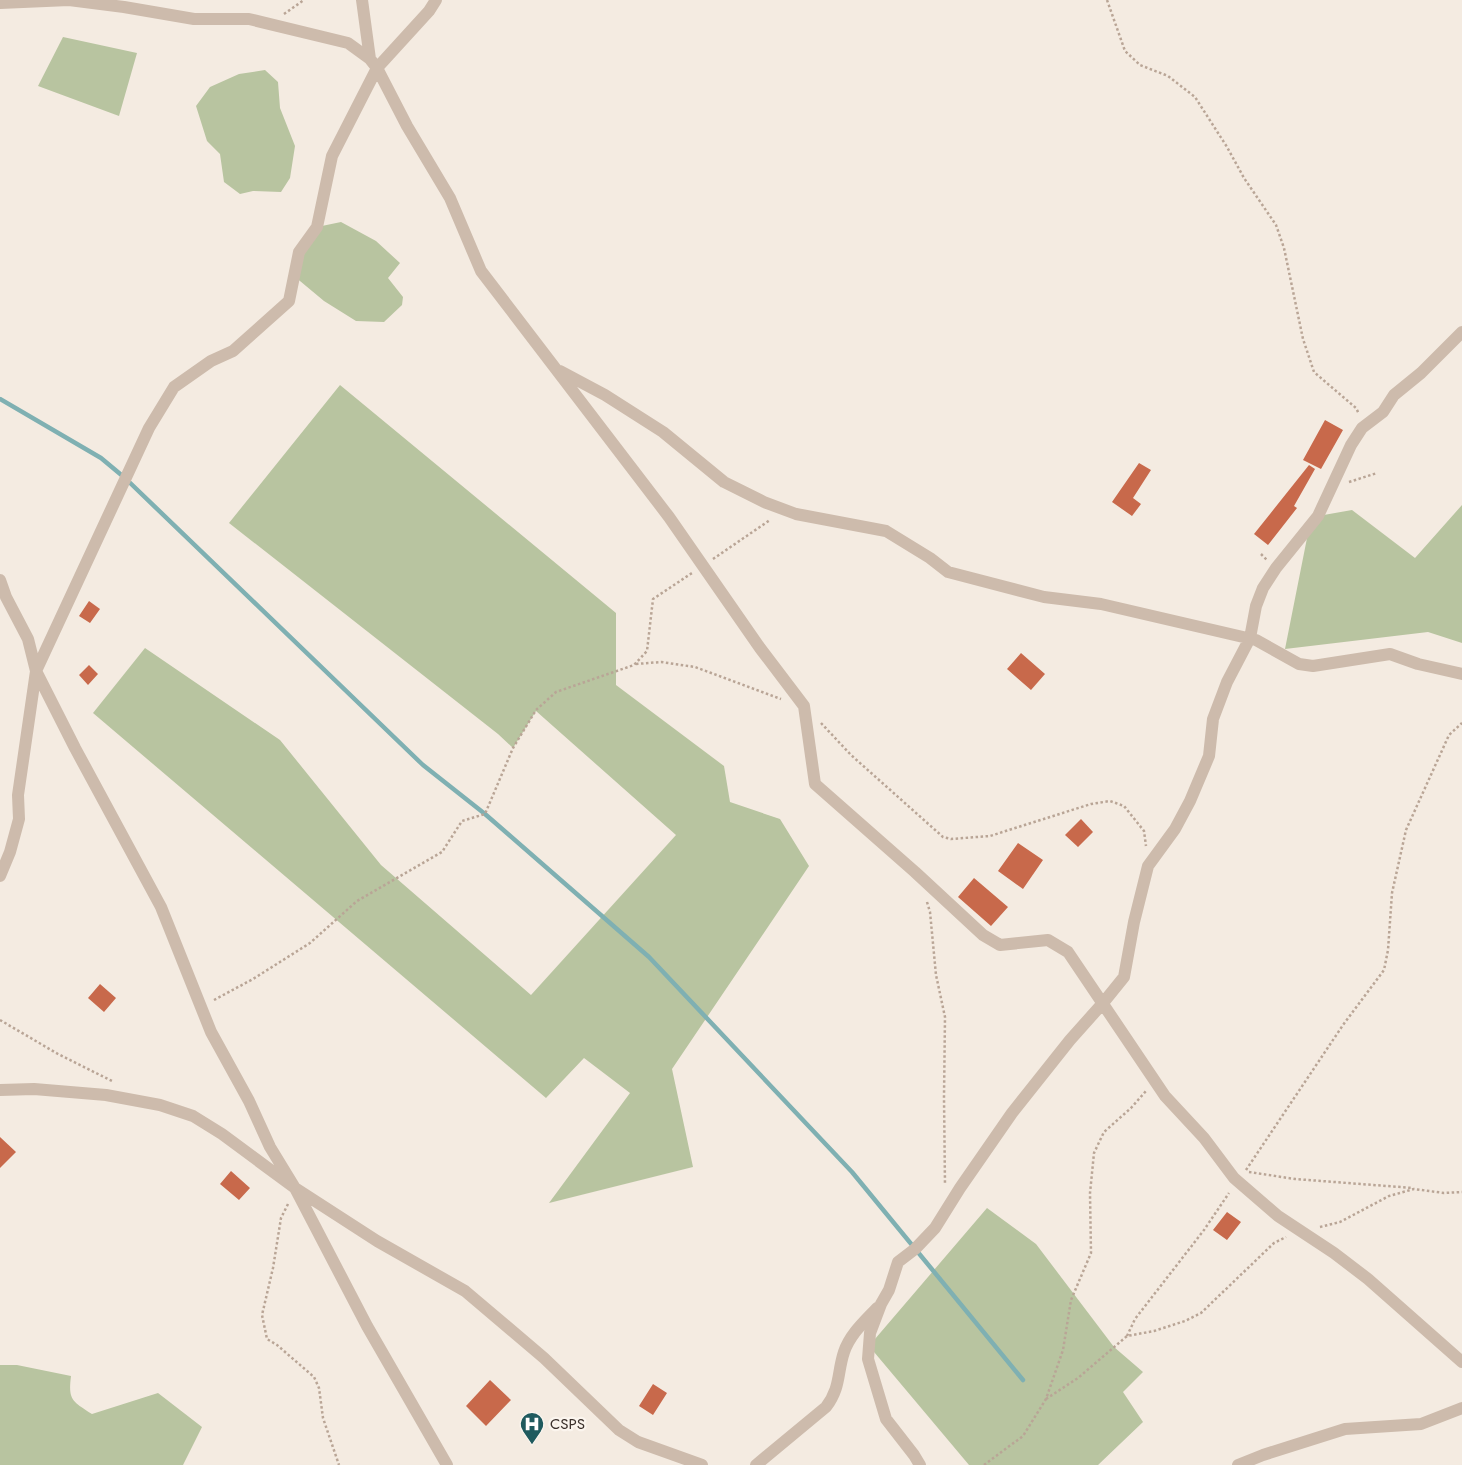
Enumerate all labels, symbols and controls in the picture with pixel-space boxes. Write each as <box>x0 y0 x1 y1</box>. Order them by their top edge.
hospital icon: CSPS <box>519 1411 545 1445</box>
place label: CSPS <box>550 1413 585 1435</box>

